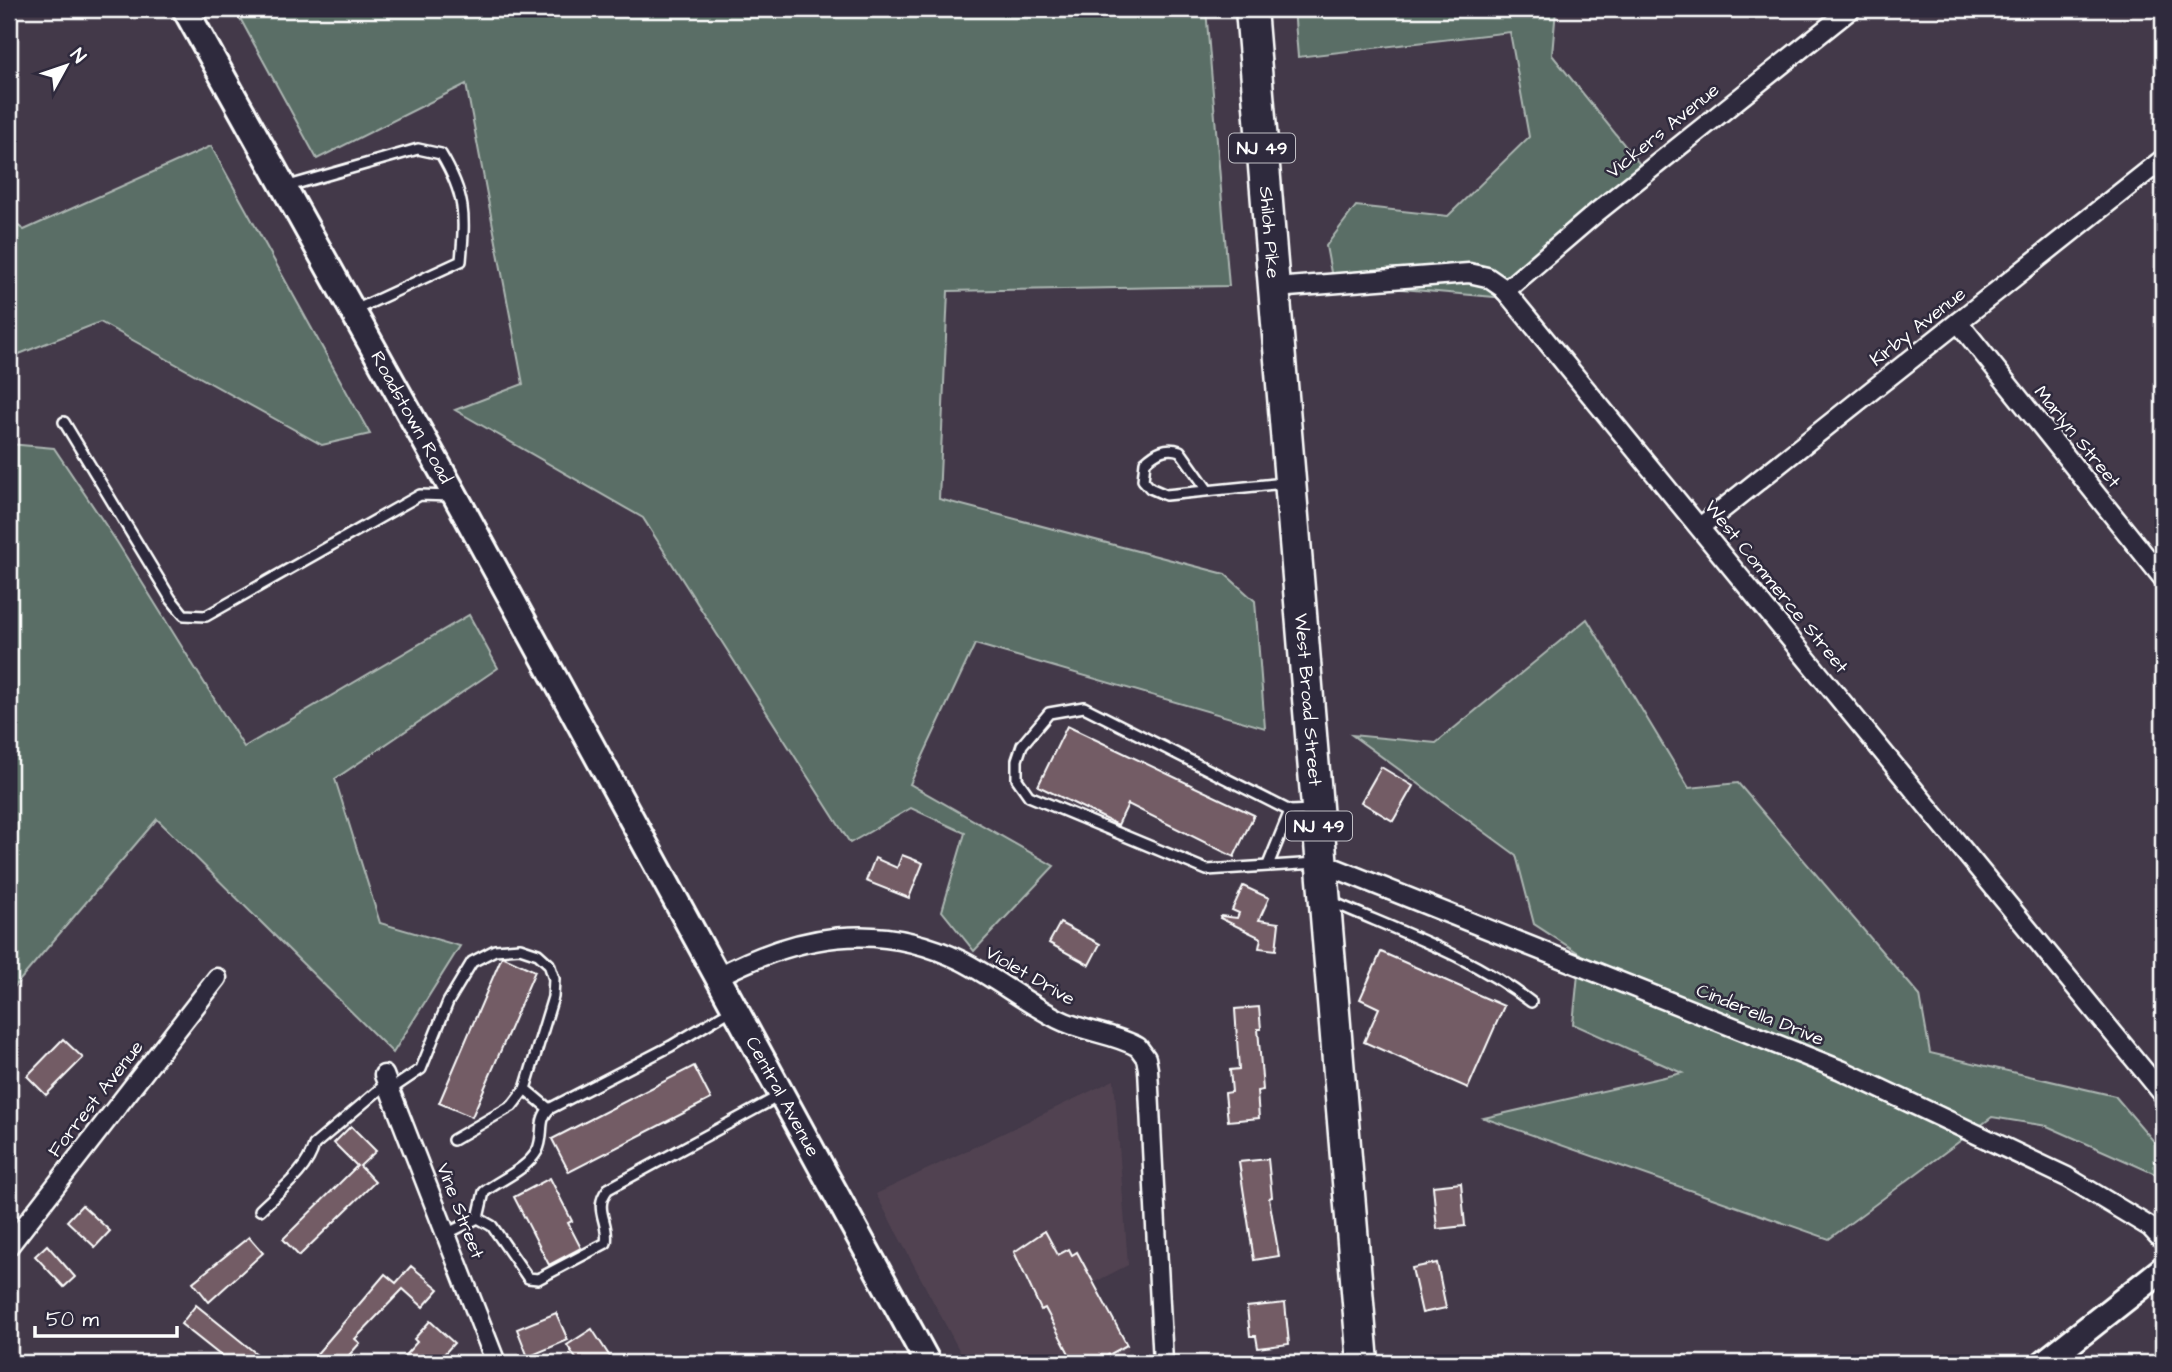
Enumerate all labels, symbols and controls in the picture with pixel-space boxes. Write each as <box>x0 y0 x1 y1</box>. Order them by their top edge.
north arrow <box>32 32 102 102</box>
text: N <box>64 43 92 69</box>
street label: Vickers Avenue <box>1601 77 1725 185</box>
road number: NJ 49 <box>1229 134 1295 162</box>
street label: Shiloh Pike <box>1252 185 1287 279</box>
street label: Kirby Avenue <box>1864 281 1972 374</box>
street label: Roadstown Road <box>364 346 460 489</box>
street label: Marlyn Street <box>2026 380 2127 495</box>
street label: West Commerce Street <box>1698 495 1855 680</box>
street label: West Broad Street <box>1288 612 1329 787</box>
road number: NJ 49 <box>1286 812 1352 840</box>
street label: Violet Drive <box>980 939 1080 1013</box>
street label: Cinderella Drive <box>1692 977 1828 1053</box>
street label: Central Avenue <box>739 1031 827 1162</box>
street label: Forrest Avenue <box>42 1035 150 1163</box>
street label: Vine Street <box>429 1159 491 1263</box>
scale bar <box>35 1295 177 1339</box>
text: 50 m <box>46 1305 100 1334</box>

